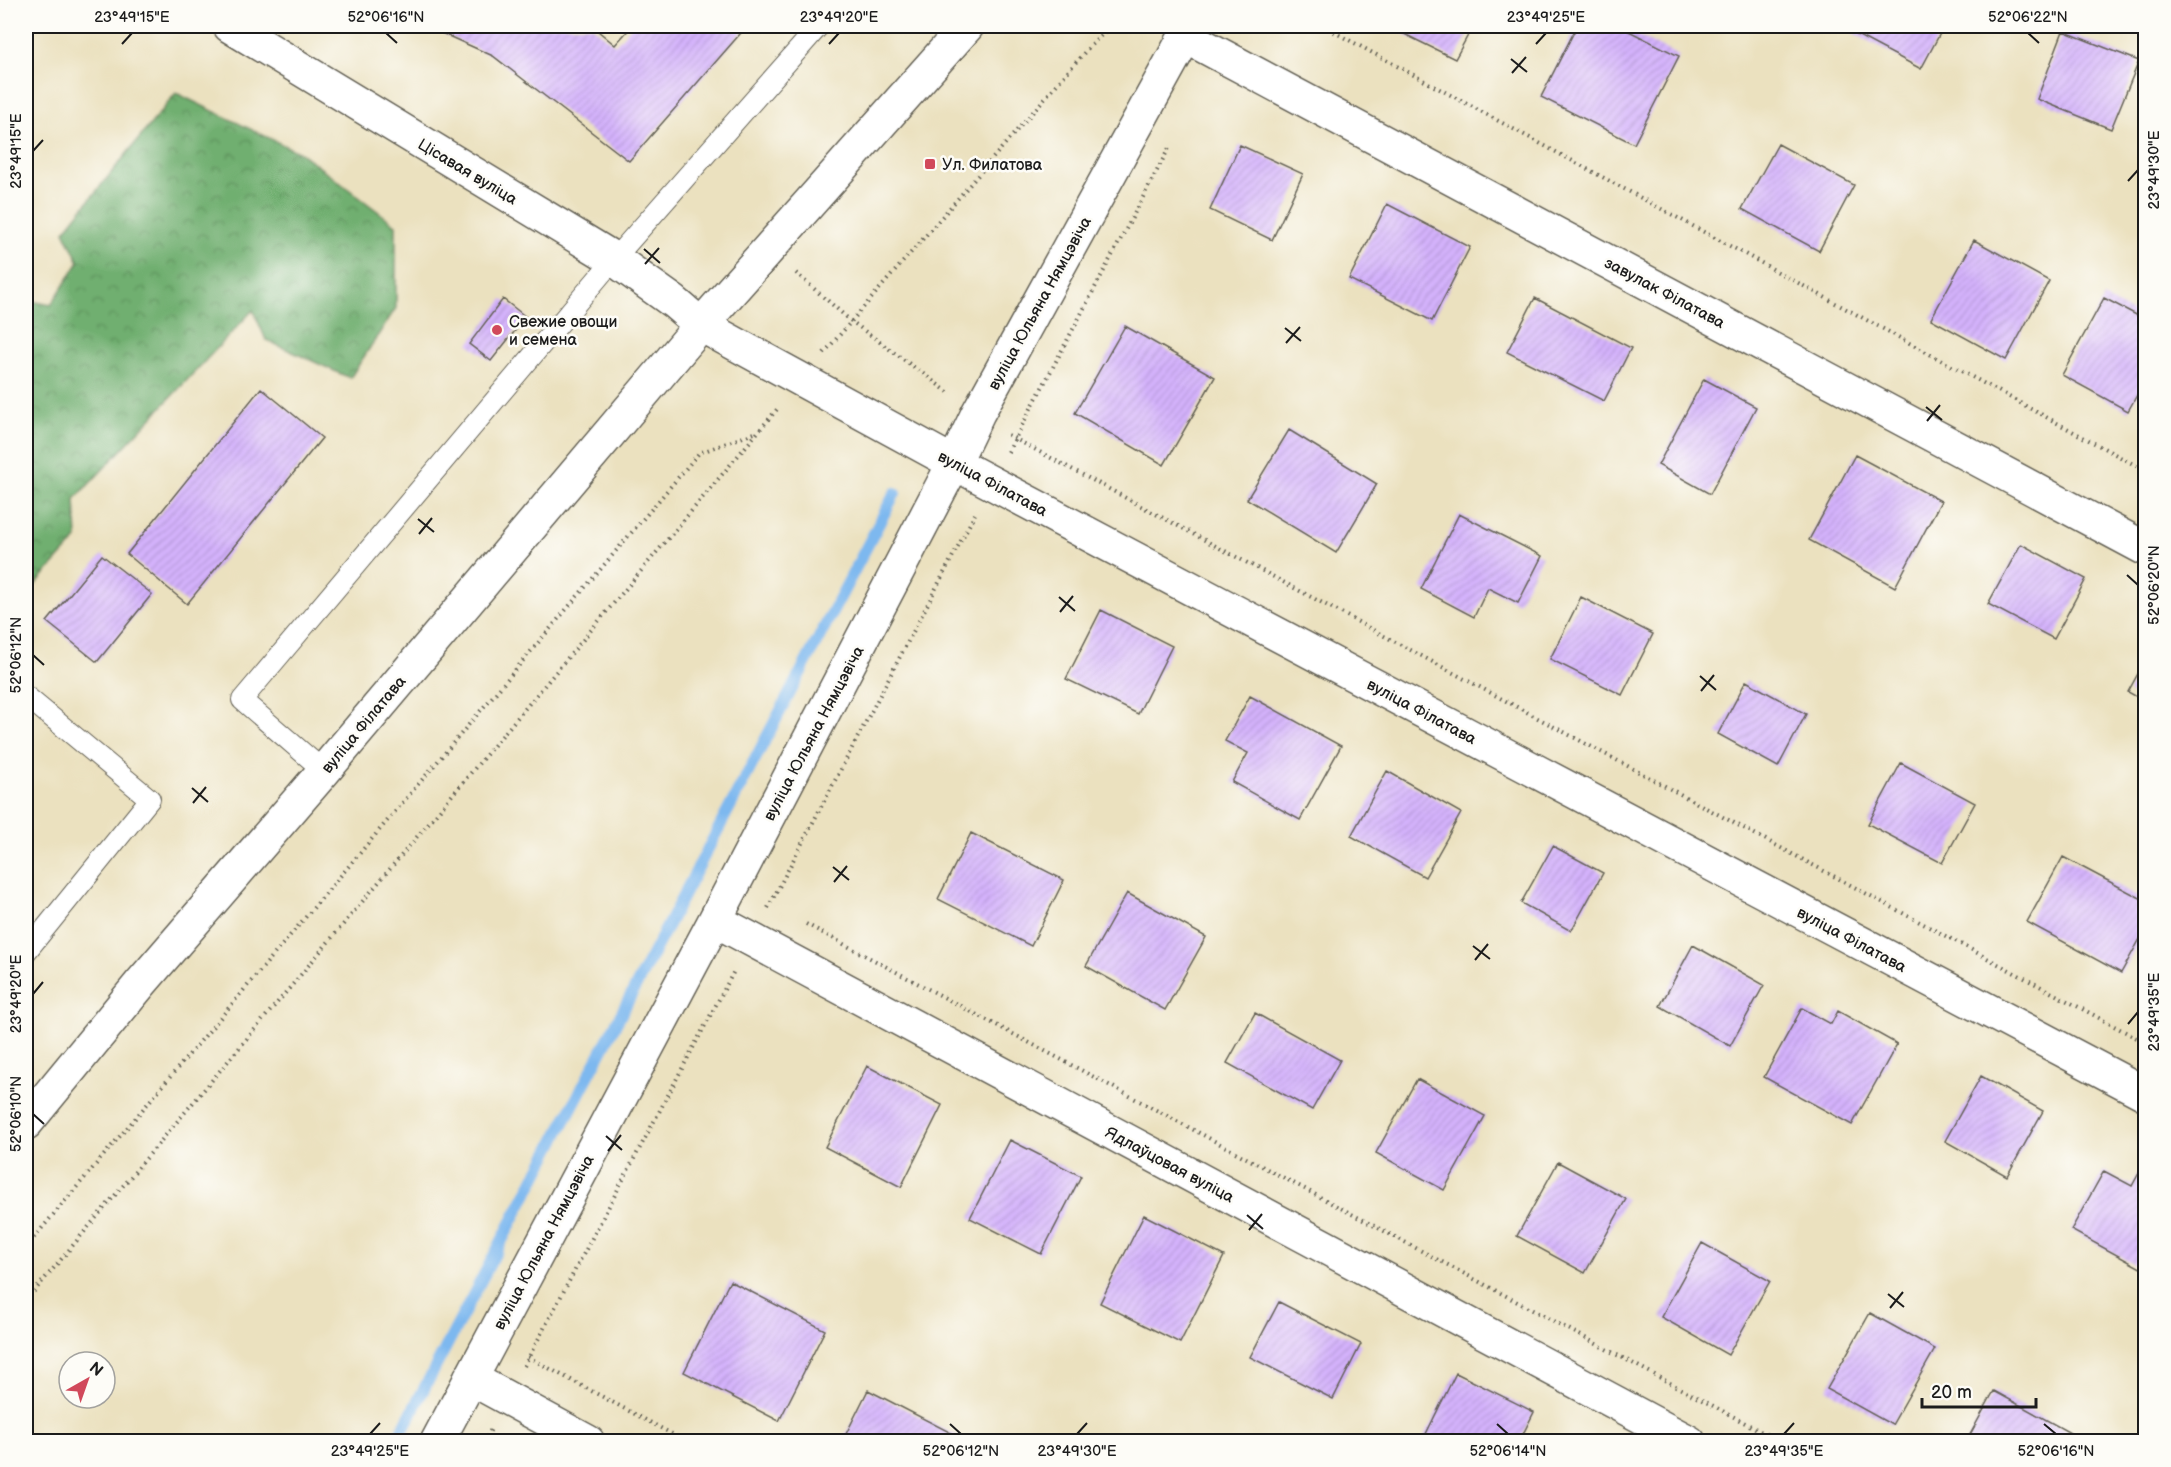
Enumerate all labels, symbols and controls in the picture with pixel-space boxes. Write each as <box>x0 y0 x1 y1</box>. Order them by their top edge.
text: 23°49'15"E <box>94 8 170 27</box>
text: 52°06'16"N <box>347 8 425 27</box>
text: 23°49'20"E <box>800 8 878 27</box>
text: 23°49'25"E <box>1507 8 1585 27</box>
text: 52°06'22"N <box>1988 8 2068 27</box>
text: 23°49'15"E <box>7 113 26 189</box>
text: 23°49'30"E <box>2145 130 2164 210</box>
street label: Цісавая вуліца <box>414 135 521 210</box>
place label: Ул. Филатова <box>942 156 1043 175</box>
marker: Ул. Филатова <box>923 157 937 171</box>
street label: вуліца Юльяна Нямцэвіча <box>985 213 1096 394</box>
street label: завулак Філатава <box>1601 254 1728 333</box>
place label: Свежие овощи и семена <box>509 313 618 350</box>
marker: Свежие овощи и семена <box>490 323 504 337</box>
street label: вуліца Філатава <box>934 447 1051 521</box>
text: 52°06'20"N <box>2145 545 2164 625</box>
text: 52°06'12"N <box>7 617 26 693</box>
street label: вуліца Юльяна Нямцэвіча <box>760 643 869 824</box>
street label: вуліца Філатава <box>318 672 411 778</box>
street label: вуліца Філатава <box>1363 675 1480 749</box>
street label: вуліца Філатава <box>1793 903 1910 977</box>
text: 23°49'20"E <box>7 955 26 1033</box>
text: 23°49'35"E <box>2145 972 2164 1051</box>
text: 52°06'10"N <box>7 1076 26 1152</box>
street label: Ядлаўцовая вуліца <box>1102 1123 1238 1208</box>
street label: вуліца Юльяна Нямцэвіча <box>490 1152 599 1333</box>
north arrow <box>57 1350 117 1410</box>
text: N <box>85 1359 106 1381</box>
scale bar <box>1922 1371 2036 1409</box>
text: 20 m <box>1931 1382 1972 1403</box>
text: 23°49'25"E <box>331 1442 409 1461</box>
text: 52°06'12"N <box>923 1442 999 1461</box>
text: 23°49'30"E <box>1037 1442 1117 1461</box>
text: 52°06'14"N <box>1469 1442 1547 1461</box>
text: 23°49'35"E <box>1745 1442 1824 1461</box>
text: 52°06'16"N <box>2017 1442 2095 1461</box>

